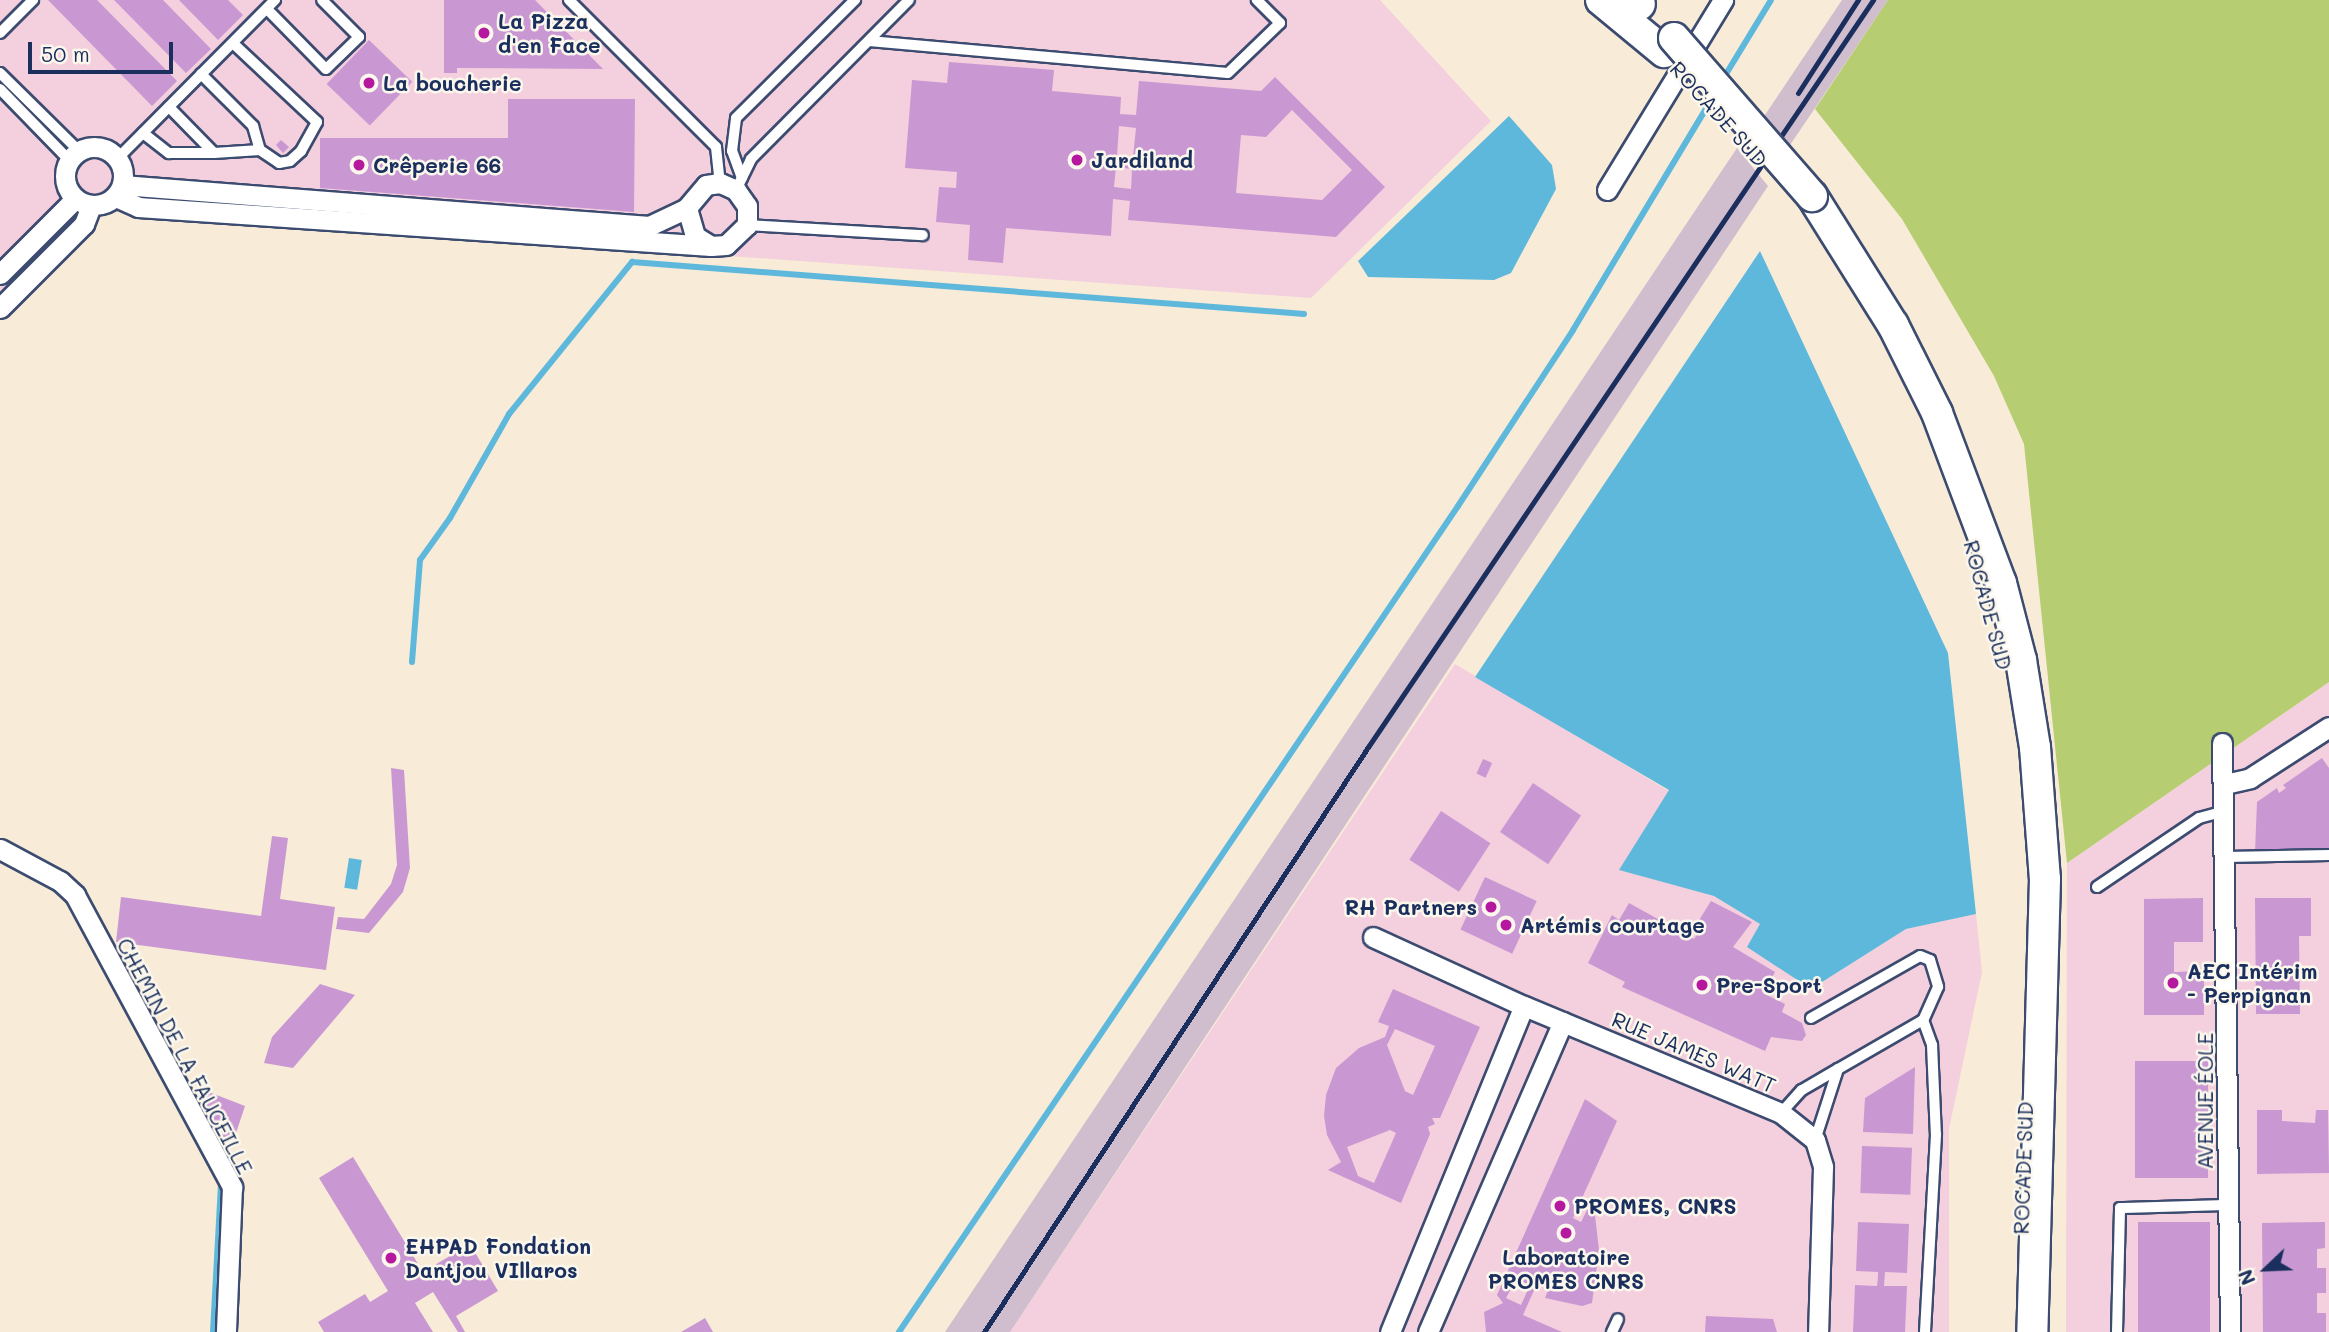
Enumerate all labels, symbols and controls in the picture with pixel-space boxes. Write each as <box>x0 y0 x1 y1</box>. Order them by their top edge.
place label: La Pizza d'en Face <box>498 8 600 58</box>
marker: La Pizza d'en Face <box>476 25 492 41</box>
scale bar <box>32 28 177 72</box>
text: 50 m <box>41 40 90 67</box>
street label: ROCADE SUD <box>1665 56 1773 172</box>
place label: La boucherie <box>383 70 522 96</box>
marker: La boucherie <box>361 75 377 91</box>
place label: Jardiland <box>1091 147 1193 173</box>
place label: Crêperie 66 <box>373 152 501 178</box>
marker: Jardiland <box>1069 152 1085 168</box>
marker: Crêperie 66 <box>351 157 367 173</box>
street label: ROCADE SUD <box>1959 537 2017 673</box>
place label: RH Partners <box>1344 894 1477 920</box>
marker: RH Partners <box>1483 899 1499 915</box>
place label: Artémis courtage <box>1520 912 1705 938</box>
marker: Artémis courtage <box>1498 917 1514 933</box>
street label: CHEMIN DE LA FAUCEILLE <box>112 934 258 1178</box>
place label: AEC Intérim - Perpignan <box>2187 958 2318 1008</box>
place label: Pre-Sport <box>1716 972 1822 998</box>
marker: AEC Intérim - Perpignan <box>2165 975 2181 991</box>
marker: Pre-Sport <box>1694 977 1710 993</box>
street label: RUE JAMES WATT <box>1608 1006 1780 1098</box>
street label: AVENUE ÉOLE <box>2192 1033 2218 1169</box>
street label: ROCADE SUD <box>2008 1101 2038 1235</box>
place label: PROMES, CNRS <box>1574 1193 1737 1219</box>
marker: PROMES, CNRS <box>1552 1198 1568 1214</box>
marker: Laboratoire PROMES CNRS <box>1558 1225 1574 1241</box>
place label: EHPAD Fondation Dantjou VIllaros <box>405 1233 591 1283</box>
north arrow <box>2231 1234 2301 1304</box>
place label: Laboratoire PROMES CNRS <box>1488 1244 1644 1294</box>
marker: EHPAD Fondation Dantjou VIllaros <box>383 1250 399 1266</box>
text: N <box>2232 1266 2261 1289</box>

